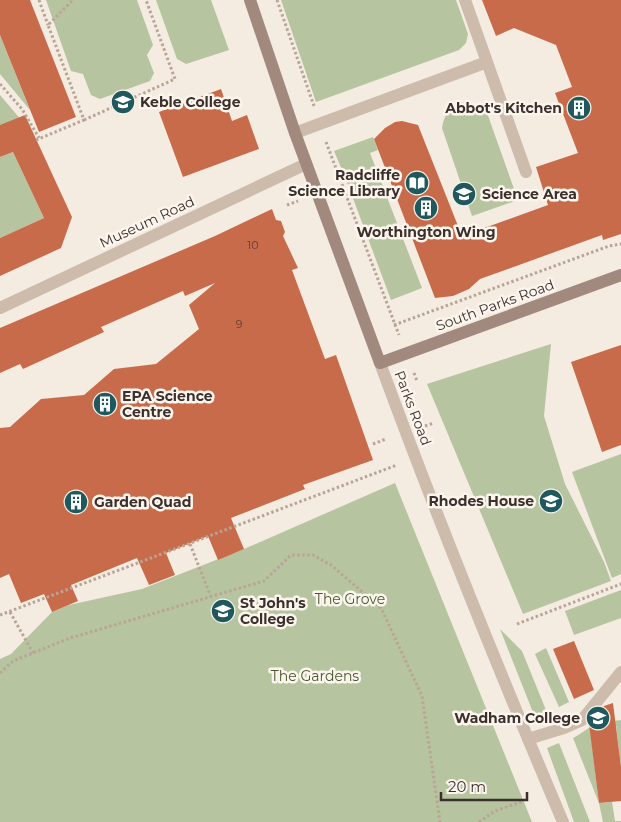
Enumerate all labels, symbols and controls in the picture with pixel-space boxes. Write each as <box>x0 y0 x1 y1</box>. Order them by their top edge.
school or university icon: Keble College <box>110 89 136 115</box>
place label: Keble College <box>140 93 241 111</box>
building icon: Abbot's Kitchen <box>566 95 592 121</box>
place label: Abbot's Kitchen <box>444 99 562 117</box>
place label: Radcliffe Science Library <box>288 166 401 200</box>
library icon: Radcliffe Science Library <box>404 170 430 196</box>
school or university icon: Science Area <box>451 181 477 207</box>
place label: Science Area <box>482 185 577 203</box>
street label: Museum Road <box>97 192 197 252</box>
building icon: Worthington Wing <box>413 195 439 221</box>
place label: Worthington Wing <box>356 223 496 241</box>
house number: 10 <box>247 238 259 252</box>
street label: South Parks Road <box>433 275 557 335</box>
house number: 9 <box>236 317 243 331</box>
street label: Parks Road <box>390 368 436 448</box>
place label: EPA Science Centre <box>122 387 213 421</box>
building icon: EPA Science Centre <box>92 391 118 417</box>
school or university icon: Rhodes House <box>538 488 564 514</box>
building icon: Garden Quad <box>63 489 89 515</box>
place label: Rhodes House <box>429 492 534 510</box>
place label: Garden Quad <box>94 493 191 511</box>
park label: The Grove <box>315 590 385 608</box>
place label: St John's College <box>240 594 306 628</box>
school or university icon: St John's College <box>210 598 236 624</box>
park label: The Gardens <box>271 667 359 685</box>
school or university icon: Wadham College <box>585 705 611 731</box>
place label: Wadham College <box>454 709 580 727</box>
scale bar <box>441 770 527 802</box>
text: 20 m <box>448 777 486 796</box>

